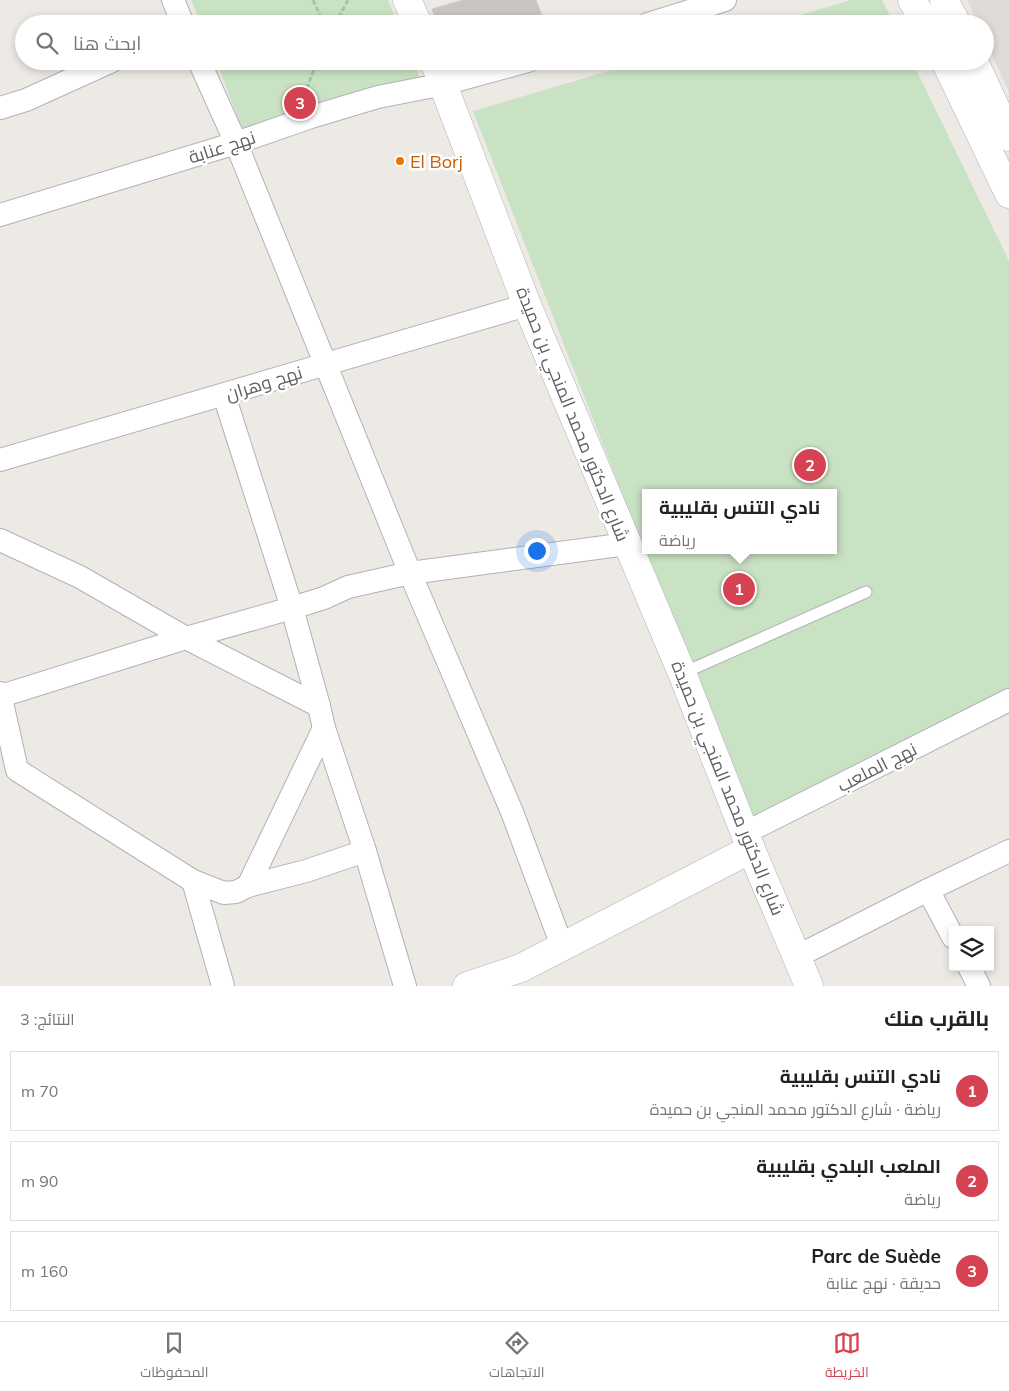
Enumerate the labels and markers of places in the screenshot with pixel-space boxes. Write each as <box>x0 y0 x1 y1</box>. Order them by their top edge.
pin: 3 <box>284 84 316 122</box>
place label: El Borj <box>410 150 463 173</box>
marker: El Borj <box>394 155 406 167</box>
pin: 2 <box>794 446 826 484</box>
pin: 1 <box>723 570 755 608</box>

